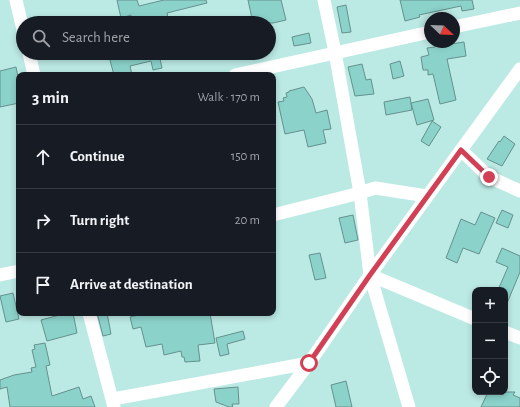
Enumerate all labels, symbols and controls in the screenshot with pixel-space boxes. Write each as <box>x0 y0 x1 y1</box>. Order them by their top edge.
north arrow <box>424 12 460 48</box>
search box <box>16 16 276 60</box>
icon: search <box>30 27 52 49</box>
text: Search here <box>62 30 130 45</box>
text: 3 min <box>32 89 69 106</box>
text: Walk · 170 m <box>197 91 260 104</box>
icon: ahead <box>32 146 54 168</box>
text: Continue <box>70 149 125 164</box>
text: 150 m <box>231 150 260 163</box>
route end <box>480 168 498 186</box>
icon: right <box>32 210 54 232</box>
text: Turn right <box>70 213 129 228</box>
text: 20 m <box>235 214 260 227</box>
icon: arrive <box>32 274 54 296</box>
text: Arrive at destination <box>70 277 193 292</box>
map controls <box>472 287 508 395</box>
button: + <box>472 287 508 323</box>
button: − <box>472 323 508 359</box>
route start <box>300 354 318 372</box>
button: locate <box>472 359 508 395</box>

